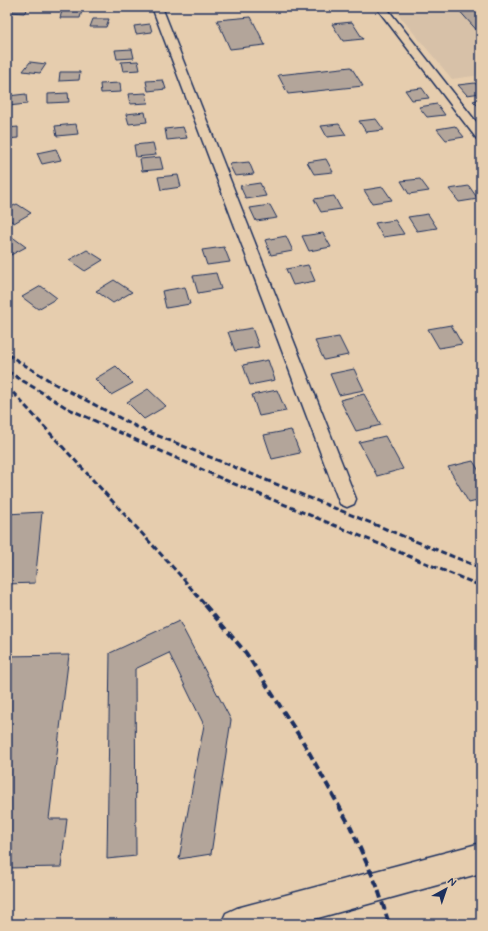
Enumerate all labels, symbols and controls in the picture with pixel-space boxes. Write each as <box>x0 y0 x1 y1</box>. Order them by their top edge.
north arrow <box>426 869 466 909</box>
text: N <box>444 874 459 890</box>

